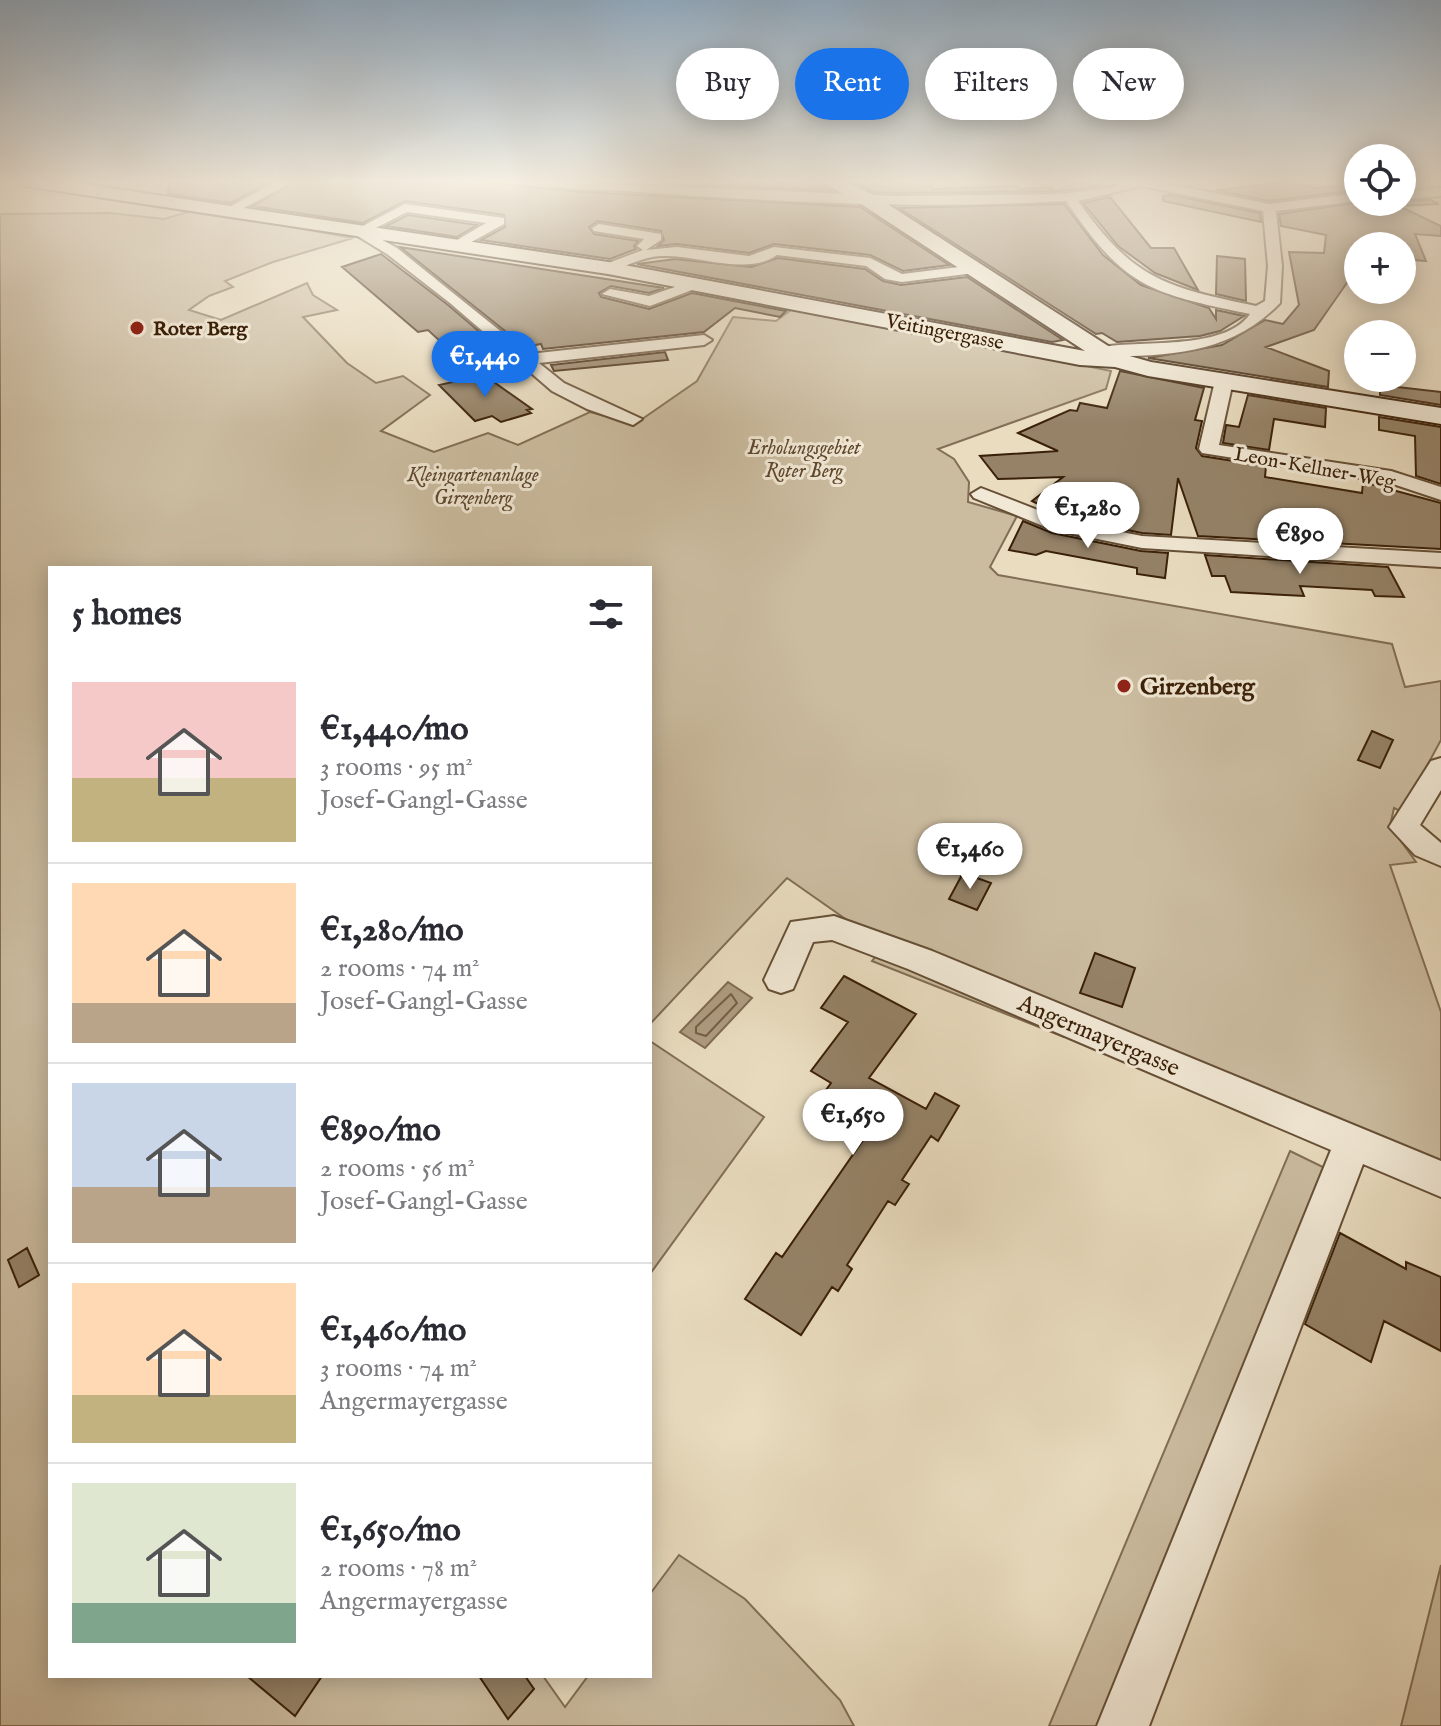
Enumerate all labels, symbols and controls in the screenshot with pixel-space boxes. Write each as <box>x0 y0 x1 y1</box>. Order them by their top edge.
chip: Buy <box>676 48 779 120</box>
chip: Rent <box>795 48 909 120</box>
chip: Filters <box>925 48 1057 120</box>
chip: New <box>1073 48 1184 120</box>
map controls <box>1344 144 1416 392</box>
button: locate <box>1344 144 1416 216</box>
button: + <box>1344 232 1416 304</box>
street label: Veitingergasse <box>883 309 1006 356</box>
place label: Roter Berg <box>153 317 248 342</box>
marker: Roter Berg <box>128 319 146 337</box>
button: − <box>1344 320 1416 392</box>
pin: €1,440 <box>420 331 550 399</box>
text: €1,440 <box>450 340 520 373</box>
park label: Erholungsgebiet Roter Berg <box>746 436 862 485</box>
street label: Leon-Kellner-Weg <box>1232 442 1398 495</box>
park label: Kleingartenanlage Girzenberg <box>406 463 539 512</box>
pin: €1,280 <box>1023 482 1153 550</box>
text: €1,280 <box>1054 491 1122 524</box>
pin: €890 <box>1253 508 1347 576</box>
text: €890 <box>1275 517 1325 550</box>
icon: filters <box>584 592 628 636</box>
text: 5 homes <box>72 593 182 636</box>
place label: Girzenberg <box>1140 672 1256 703</box>
marker: Girzenberg <box>1115 677 1133 695</box>
text: €1,440/mo <box>320 708 469 751</box>
icon: home <box>136 714 232 810</box>
text: 3 rooms · 95 m² <box>320 751 473 784</box>
text: Josef-Gangl-Gasse <box>320 784 528 817</box>
pin: €1,460 <box>905 823 1035 891</box>
text: €1,460 <box>936 832 1004 865</box>
text: €1,280/mo <box>320 909 464 952</box>
icon: home <box>136 915 232 1011</box>
text: 2 rooms · 74 m² <box>320 952 480 985</box>
text: Josef-Gangl-Gasse <box>320 985 528 1018</box>
street label: Angermayergasse <box>1012 988 1184 1084</box>
pin: €1,650 <box>788 1089 918 1157</box>
text: €1,650 <box>821 1098 885 1131</box>
text: €890/mo <box>320 1109 441 1152</box>
icon: home <box>136 1115 232 1211</box>
text: 2 rooms · 56 m² <box>320 1152 475 1185</box>
text: Josef-Gangl-Gasse <box>320 1185 528 1218</box>
text: €1,460/mo <box>320 1309 466 1352</box>
icon: home <box>136 1315 232 1411</box>
text: 3 rooms · 74 m² <box>320 1352 477 1385</box>
text: Angermayergasse <box>320 1385 508 1418</box>
text: €1,650/mo <box>320 1509 461 1552</box>
icon: home <box>136 1515 232 1611</box>
text: 2 rooms · 78 m² <box>320 1552 477 1585</box>
text: Angermayergasse <box>320 1585 508 1618</box>

